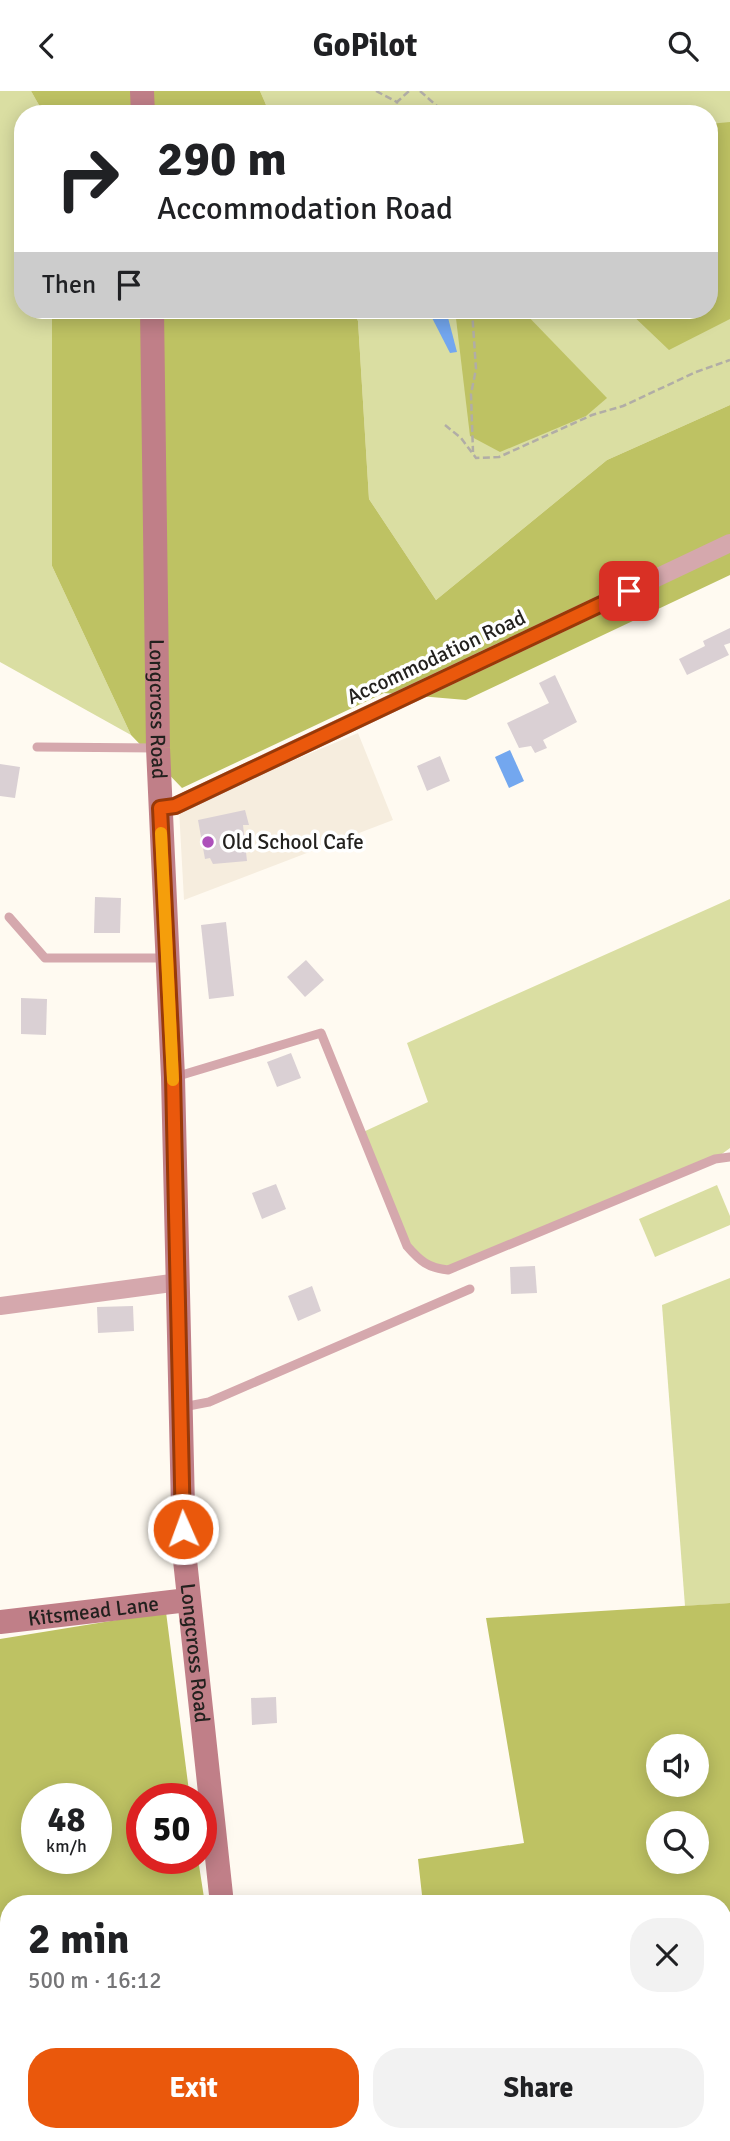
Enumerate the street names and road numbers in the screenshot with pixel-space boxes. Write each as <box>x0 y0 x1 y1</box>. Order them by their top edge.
street label: Accommodation Road <box>342 604 530 710</box>
street label: Longcross Road <box>144 639 172 780</box>
street label: Longcross Road <box>175 1582 215 1724</box>
street label: Kitsmead Lane <box>26 1591 160 1632</box>

